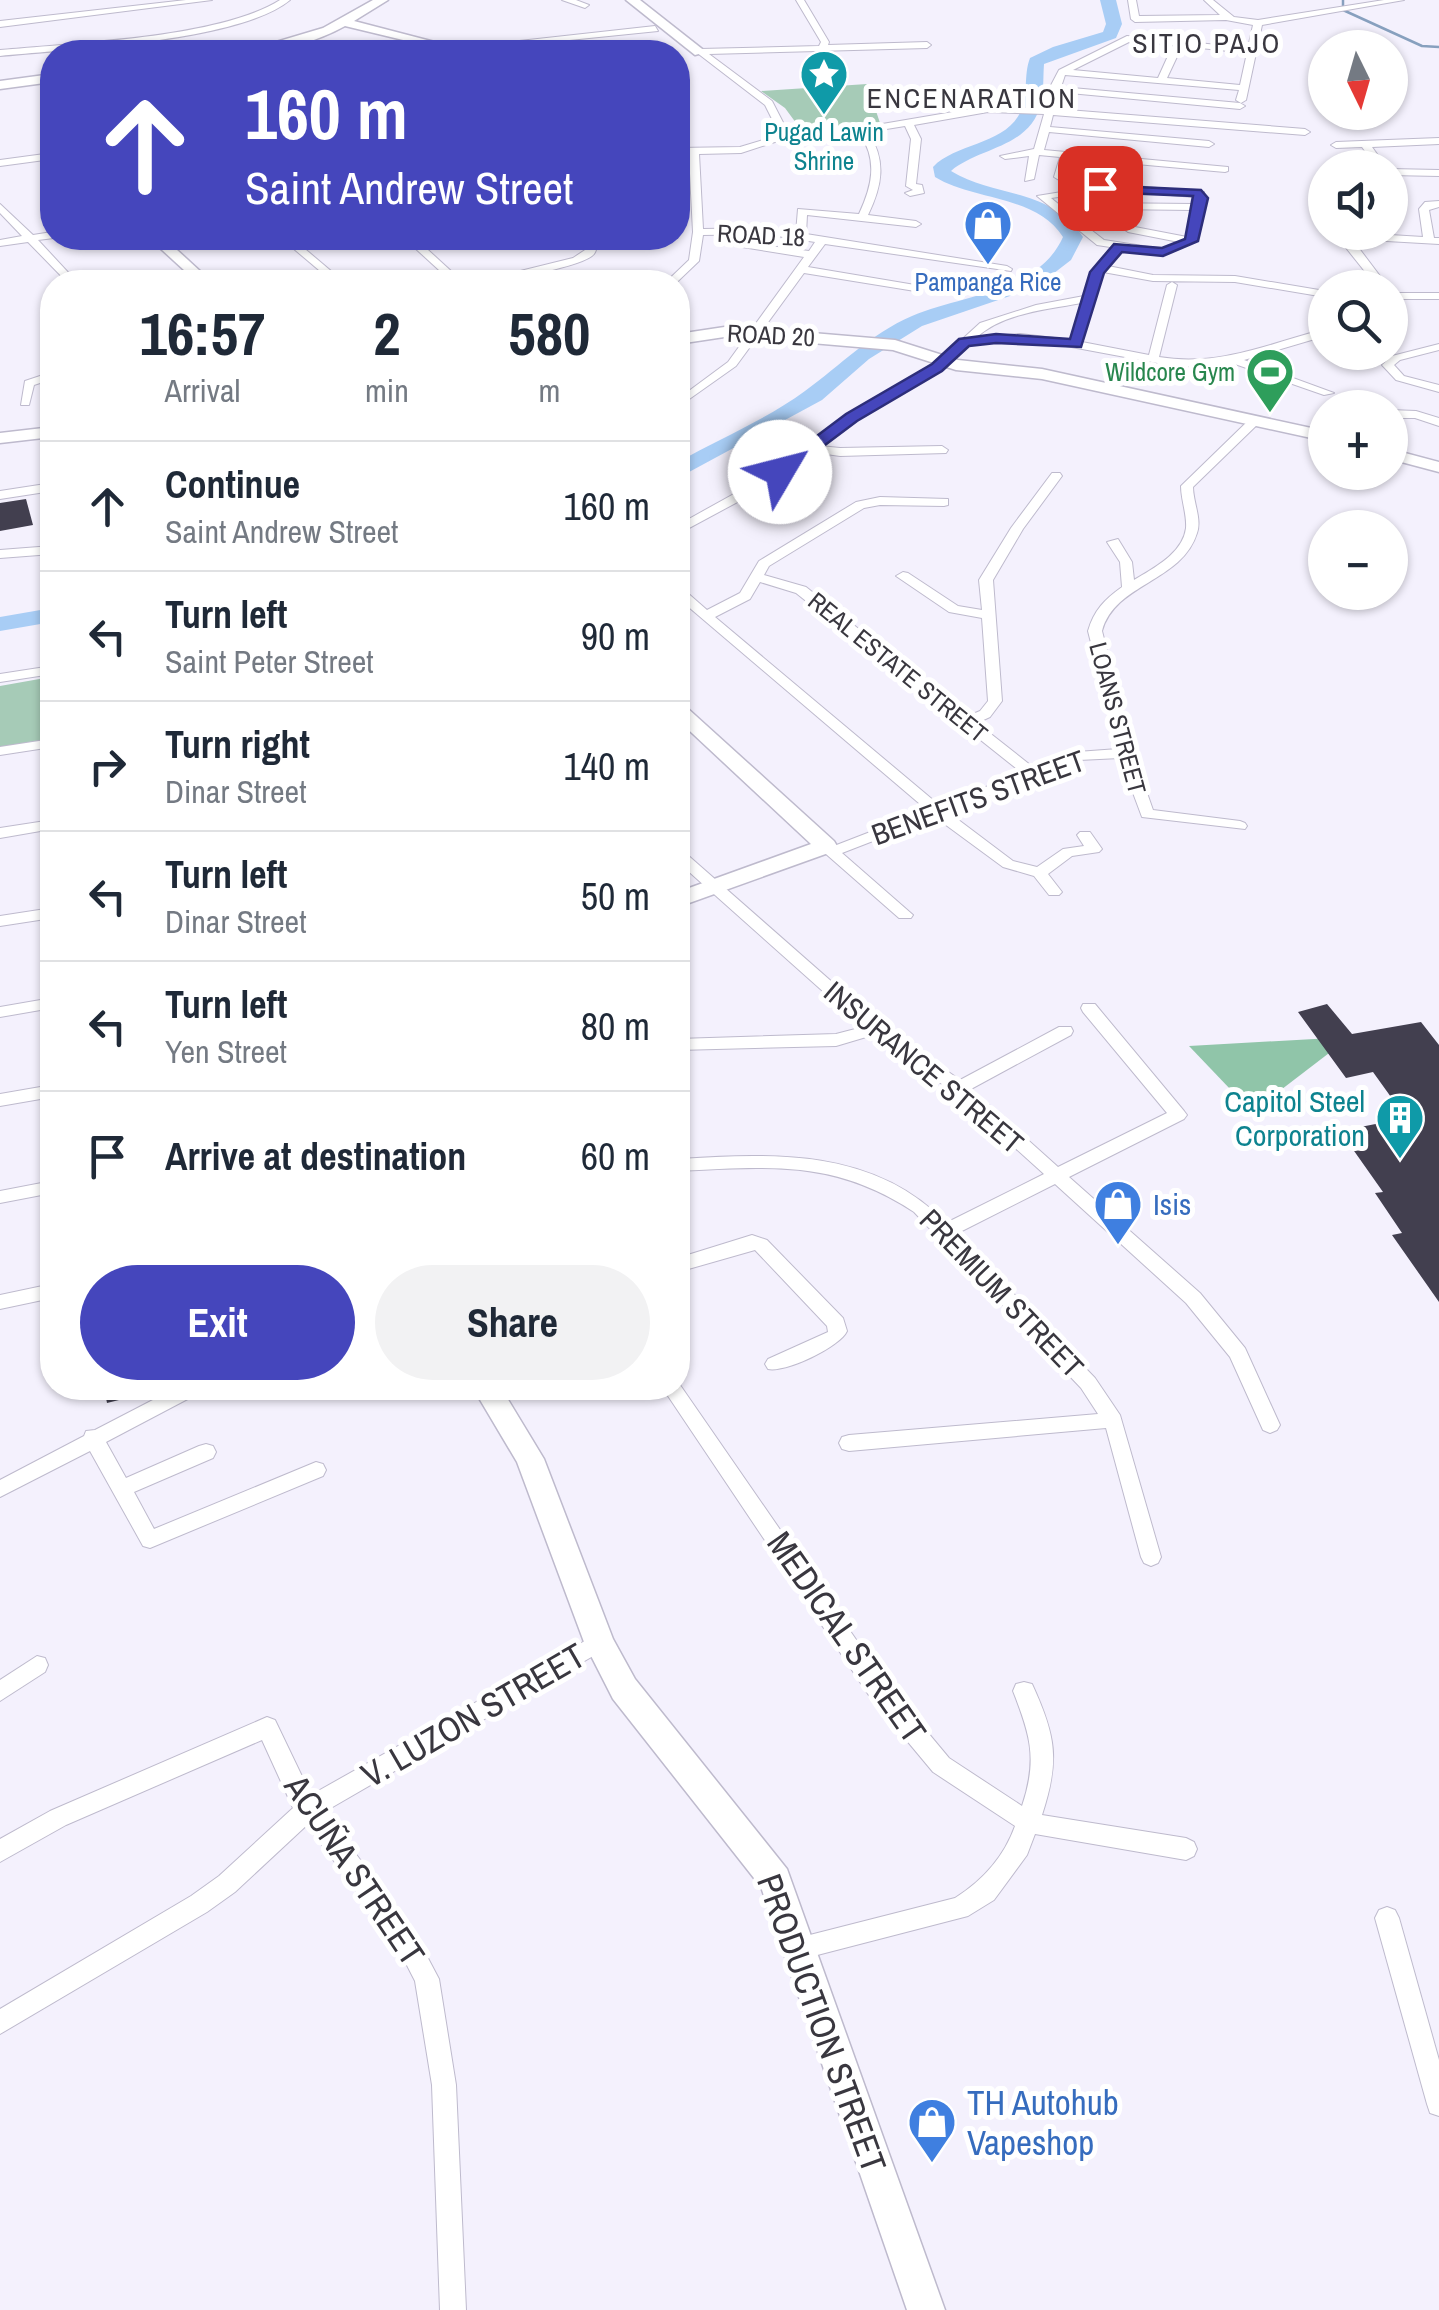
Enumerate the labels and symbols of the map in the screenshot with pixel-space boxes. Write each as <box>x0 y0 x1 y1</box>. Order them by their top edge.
district label: SITIO PAJO <box>1132 24 1282 62</box>
north arrow <box>1308 30 1408 130</box>
place icon: Pugad Lawin Shrine <box>798 48 850 116</box>
district label: ENCENARATION <box>867 79 1077 117</box>
place label: Pugad Lawin Shrine <box>764 115 884 178</box>
pin <box>1058 146 1143 231</box>
shop icon: Pampanga Rice <box>962 198 1014 266</box>
street label: ROAD 18 <box>716 216 806 254</box>
place label: Pampanga Rice <box>914 265 1062 299</box>
street label: ROAD 20 <box>726 316 816 354</box>
sports icon: Wildcore Gym <box>1244 346 1296 414</box>
place label: Wildcore Gym <box>1105 355 1235 389</box>
position arrow <box>728 420 832 524</box>
street label: REAL ESTATE STREET <box>801 584 995 750</box>
street label: LOANS STREET <box>1081 638 1155 798</box>
street label: BENEFITS STREET <box>866 740 1090 854</box>
street label: INSURANCE STREET <box>816 972 1032 1162</box>
place label: Capitol Steel Corporation <box>1224 1081 1365 1155</box>
building icon: Capitol Steel Corporation <box>1374 1092 1426 1160</box>
shop icon: Isis <box>1092 1178 1144 1246</box>
place label: Isis <box>1153 1184 1191 1224</box>
street label: PREMIUM STREET <box>911 1200 1093 1386</box>
street label: MEDICAL STREET <box>757 1522 937 1752</box>
street label: V. LUZON STREET <box>353 1632 593 1798</box>
street label: ACUÑA STREET <box>273 1765 436 1974</box>
street label: PRODUCTION STREET <box>746 1867 898 2179</box>
place label: TH Autohub Vapeshop <box>967 2079 1119 2166</box>
shop icon: TH Autohub Vapeshop <box>906 2096 958 2164</box>

